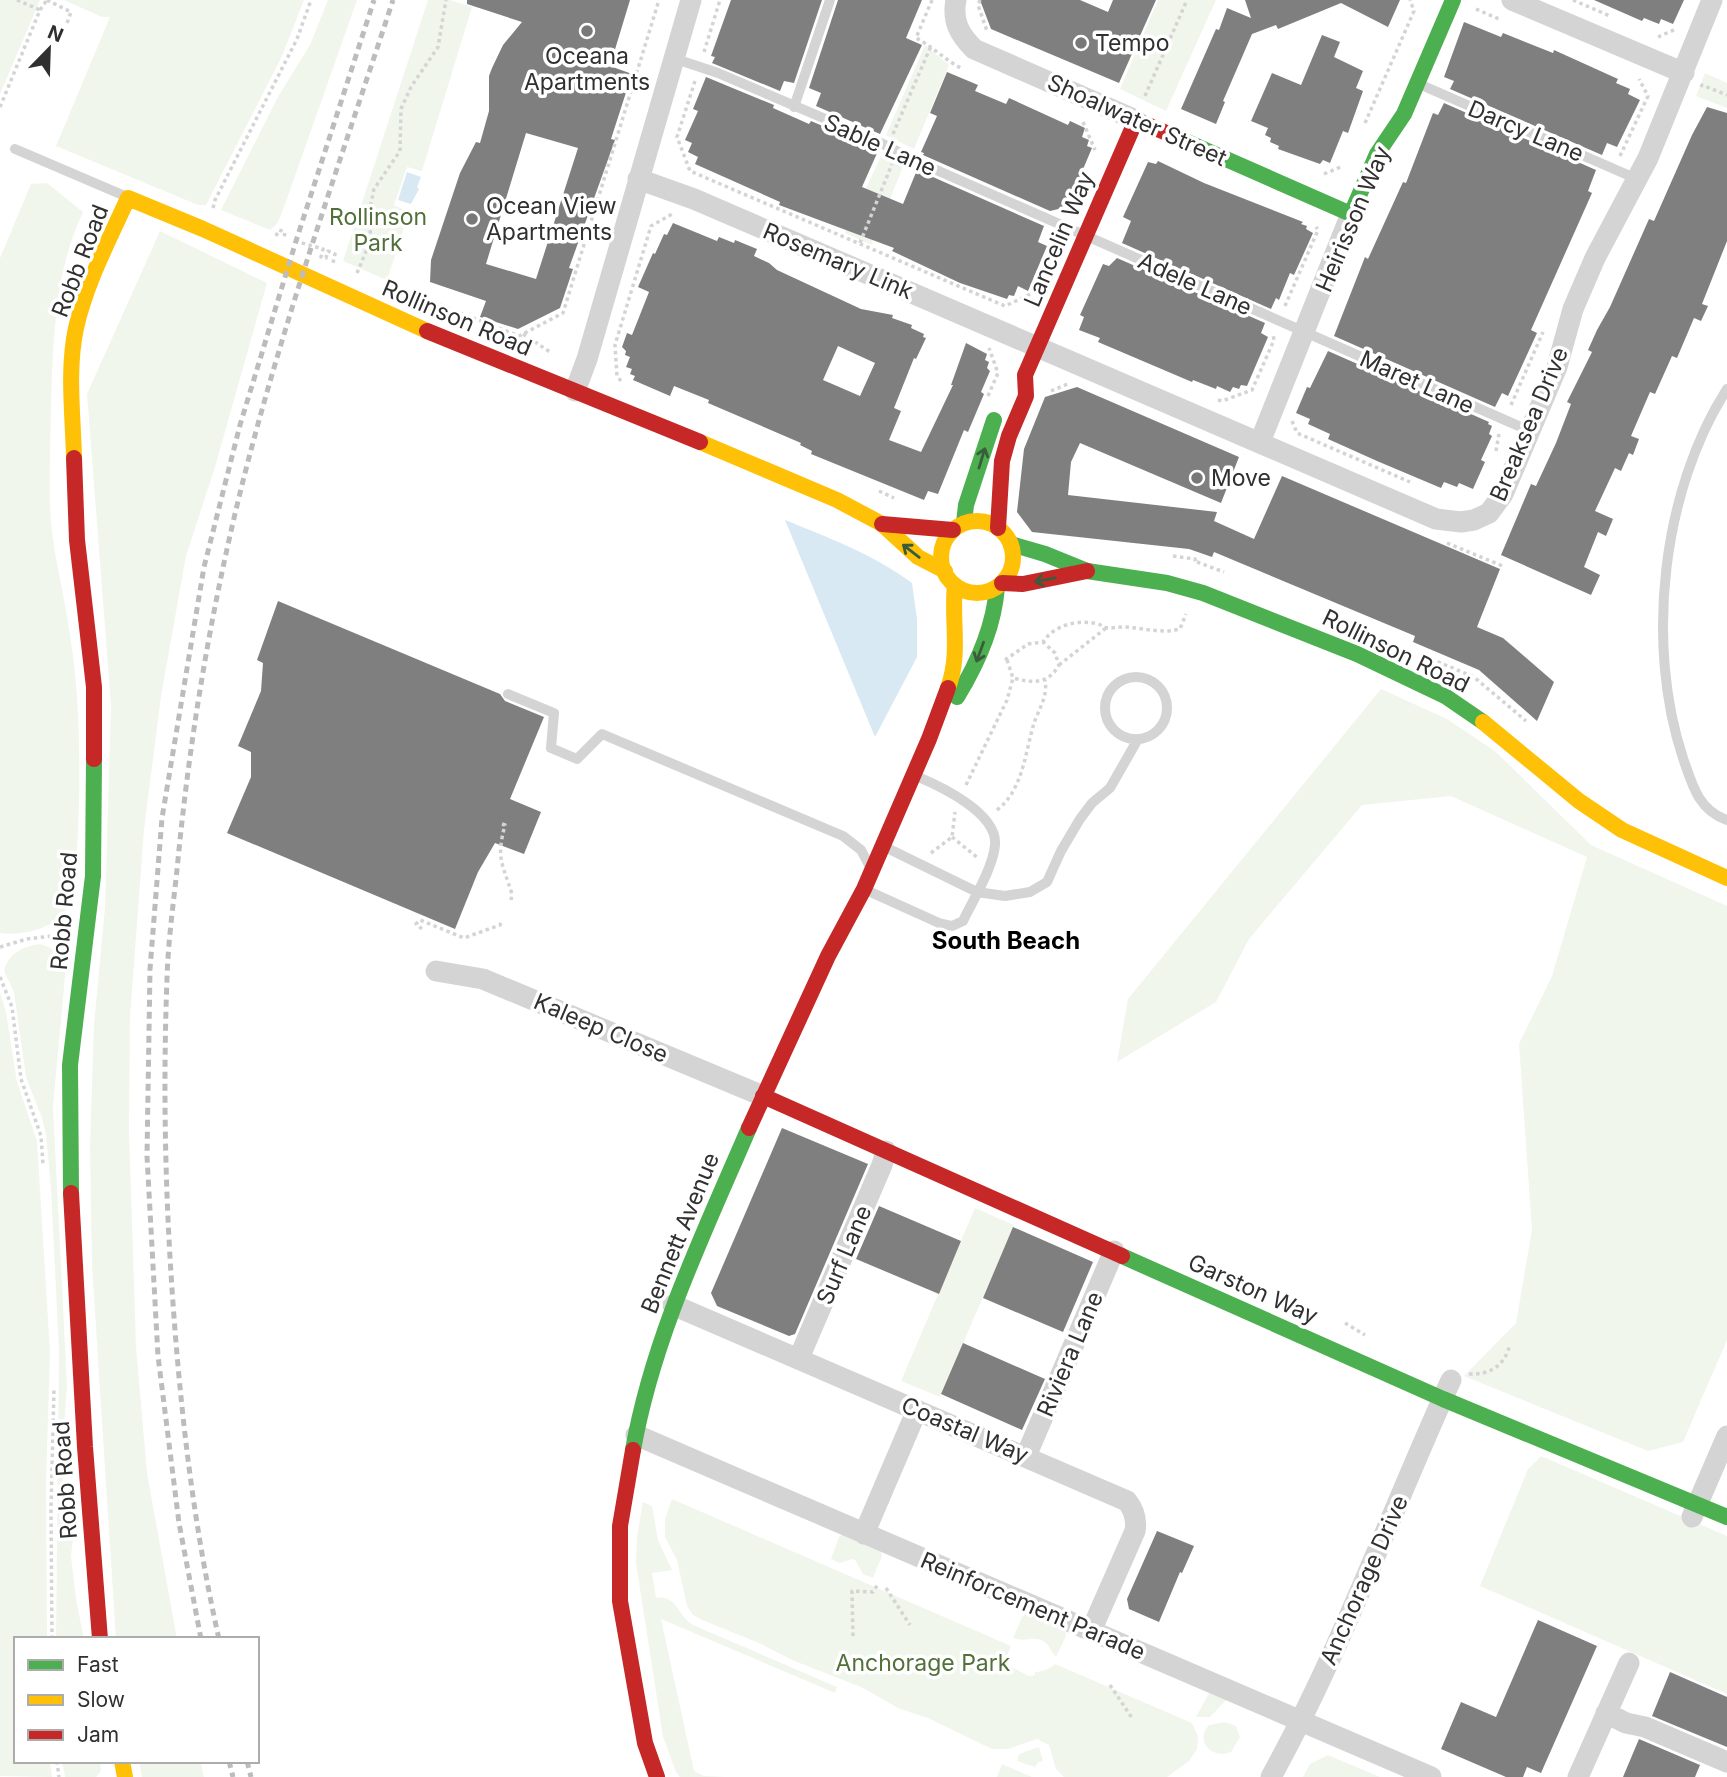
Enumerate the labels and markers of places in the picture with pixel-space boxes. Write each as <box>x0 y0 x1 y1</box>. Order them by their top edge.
marker: Oceana Apartments <box>579 23 595 39</box>
place label: Tempo <box>1095 29 1169 57</box>
marker: Tempo <box>1073 35 1089 51</box>
place label: Oceana Apartments <box>524 42 650 96</box>
place label: Ocean View Apartments <box>486 192 617 246</box>
marker: Ocean View Apartments <box>464 211 480 227</box>
place label: Move <box>1211 464 1271 492</box>
marker: Move <box>1189 470 1205 486</box>

